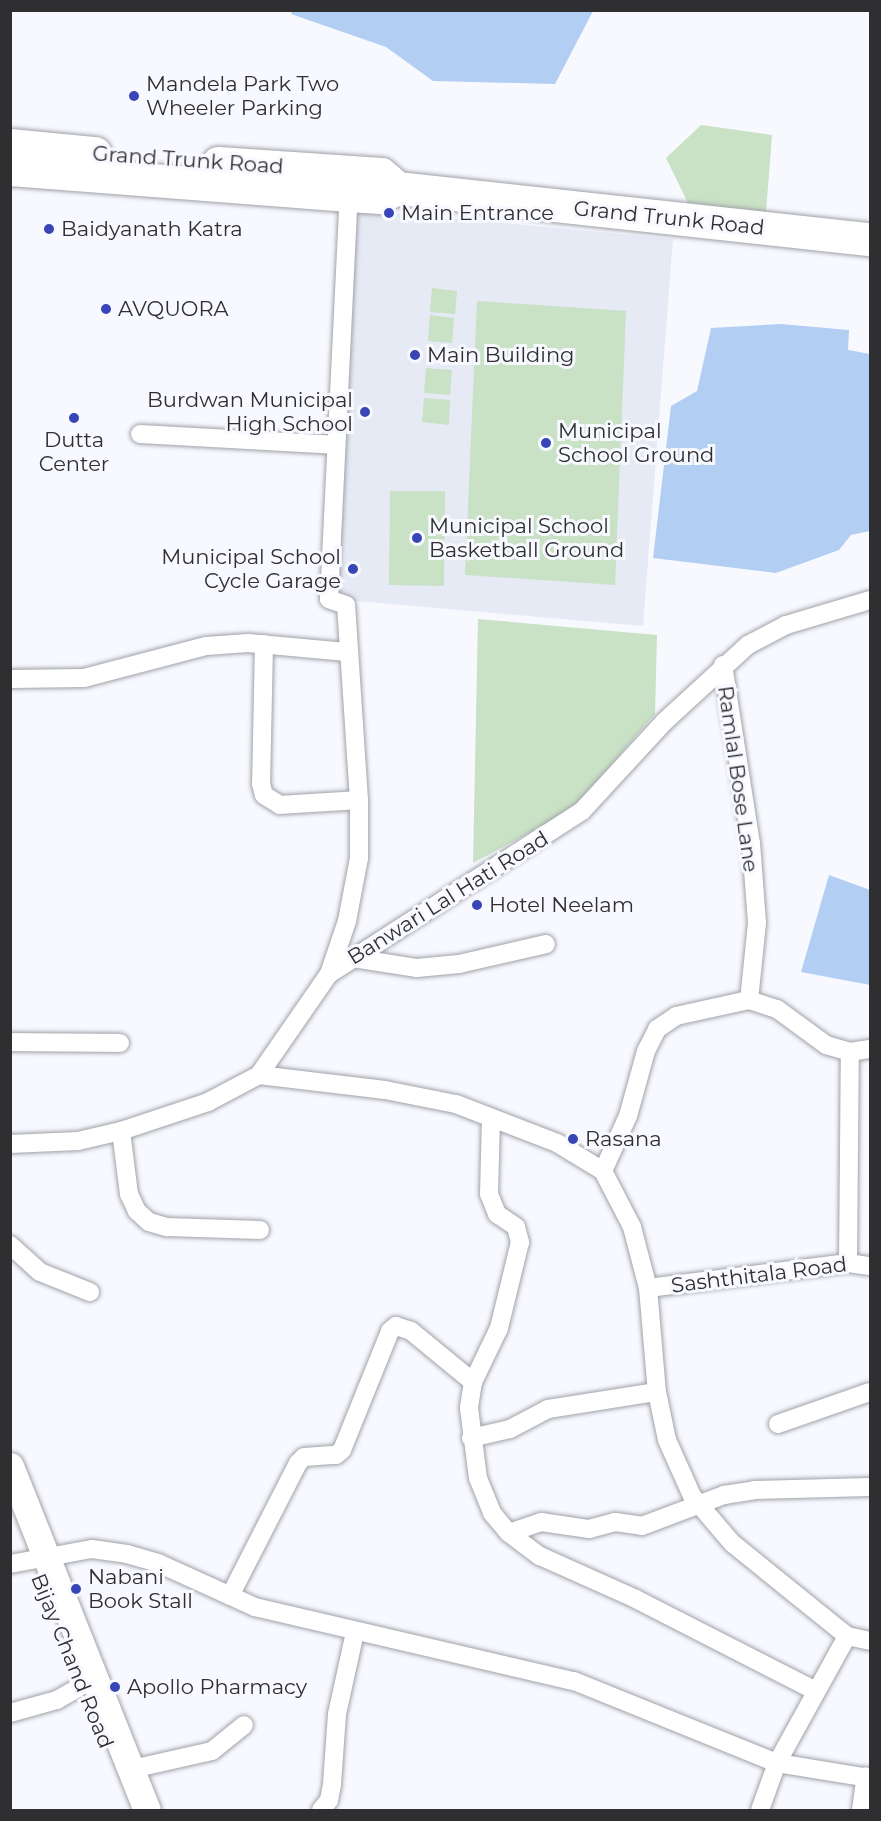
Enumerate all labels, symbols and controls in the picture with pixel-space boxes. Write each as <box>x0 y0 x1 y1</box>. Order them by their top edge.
place label: Mandela Park Two Wheeler Parking <box>146 71 339 121</box>
marker: Mandela Park Two Wheeler Parking <box>127 89 141 103</box>
street label: Grand Trunk Road <box>92 141 284 179</box>
street label: Grand Trunk Road <box>572 195 766 241</box>
place label: Main Entrance <box>401 200 554 226</box>
marker: Main Entrance <box>382 206 396 220</box>
place label: Baidyanath Katra <box>61 216 243 242</box>
marker: Baidyanath Katra <box>42 222 56 236</box>
place label: AVQUORA <box>118 296 229 322</box>
marker: AVQUORA <box>99 302 113 316</box>
place label: Main Building <box>427 342 575 368</box>
marker: Main Building <box>408 348 422 362</box>
place label: Burdwan Municipal High School <box>147 387 353 437</box>
marker: Burdwan Municipal High School <box>358 405 372 419</box>
marker: Dutta Center <box>67 411 81 425</box>
place label: Municipal School Ground <box>558 418 714 468</box>
place label: Dutta Center <box>39 427 109 477</box>
marker: Municipal School Ground <box>539 436 553 450</box>
place label: Municipal School Basketball Ground <box>429 513 624 563</box>
marker: Municipal School Basketball Ground <box>410 531 424 545</box>
place label: Municipal School Cycle Garage <box>161 544 341 594</box>
marker: Municipal School Cycle Garage <box>346 562 360 576</box>
street label: Ramlal Bose Lane <box>712 684 764 874</box>
street label: Banwari Lal Hati Road <box>343 826 553 970</box>
place label: Hotel Neelam <box>489 892 634 918</box>
marker: Hotel Neelam <box>470 898 484 912</box>
place label: Rasana <box>585 1126 662 1152</box>
marker: Rasana <box>566 1132 580 1146</box>
street label: Sashthitala Road <box>670 1252 848 1298</box>
place label: Nabani Book Stall <box>88 1564 193 1614</box>
street label: Bijay Chand Road <box>25 1570 119 1752</box>
marker: Nabani Book Stall <box>69 1582 83 1596</box>
place label: Apollo Pharmacy <box>127 1674 307 1700</box>
marker: Apollo Pharmacy <box>108 1680 122 1694</box>

